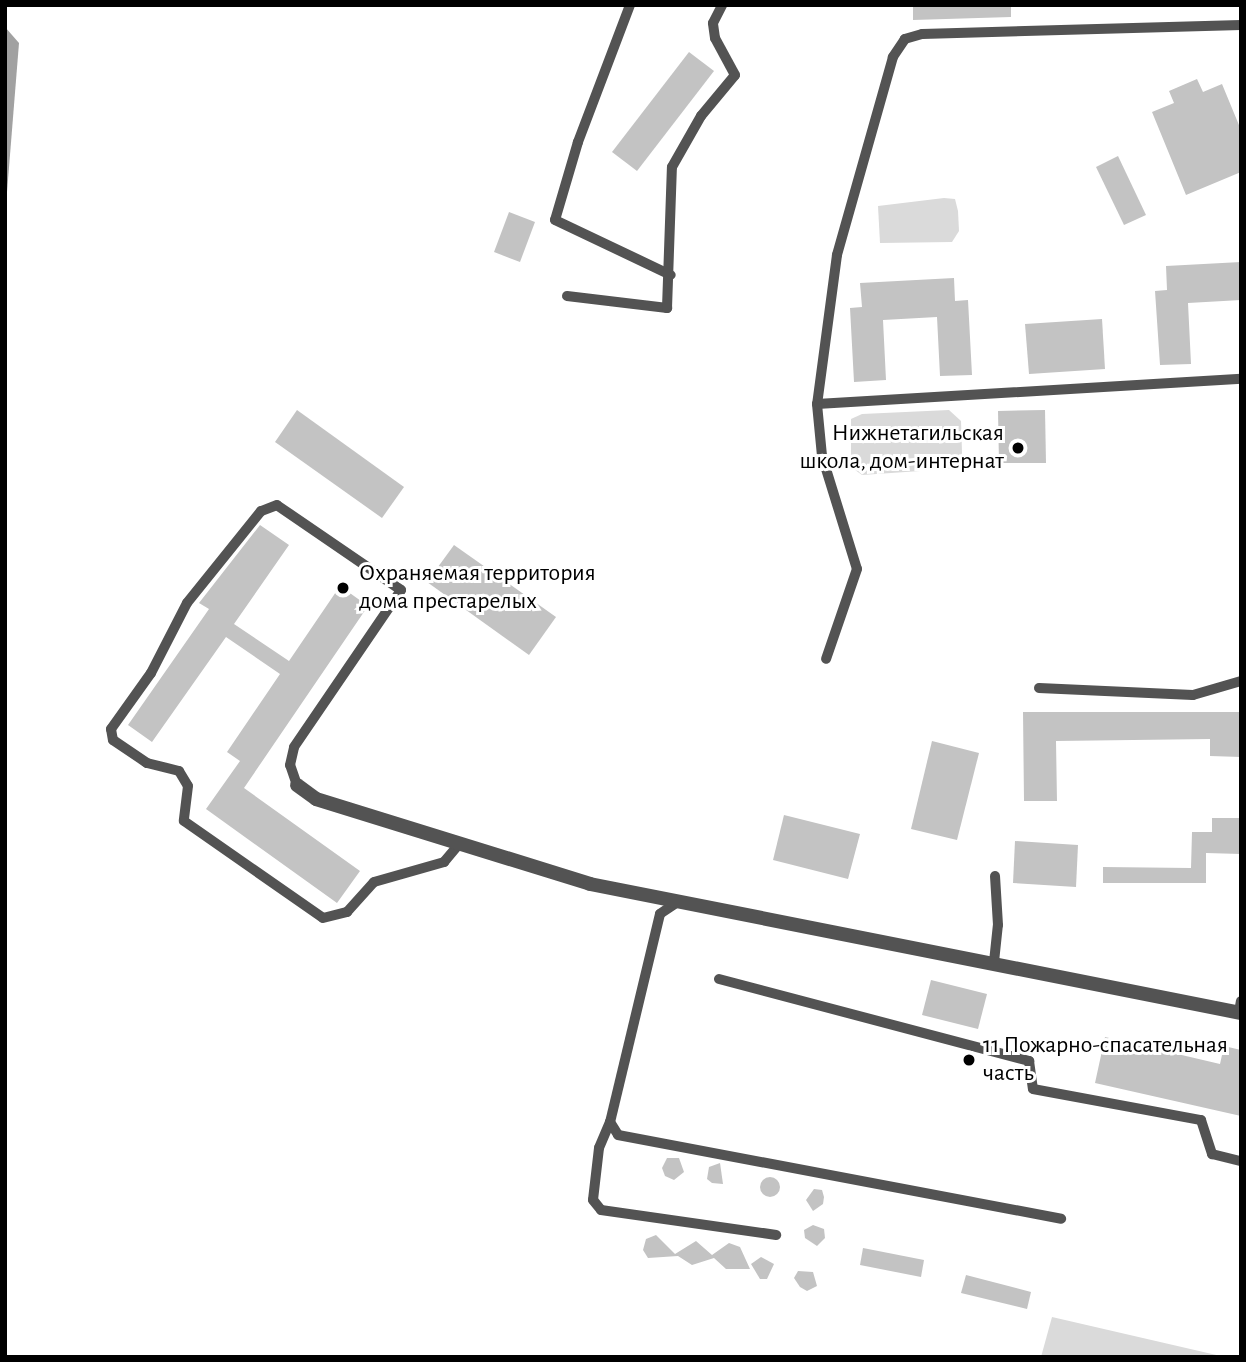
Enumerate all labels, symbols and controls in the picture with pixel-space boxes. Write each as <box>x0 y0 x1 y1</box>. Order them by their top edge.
place label: Нижнетагильская школа, дом-интернат <box>799 420 1004 476</box>
marker: Нижнетагильская школа, дом-интернат <box>1010 440 1026 456</box>
place label: Охраняемая территория дома престарелых <box>359 560 596 616</box>
marker: Охраняемая территория дома престарелых <box>333 578 353 598</box>
place label: 11 Пожарно-спасательная часть <box>983 1032 1228 1088</box>
marker: 11 Пожарно-спасательная часть <box>961 1052 977 1068</box>

